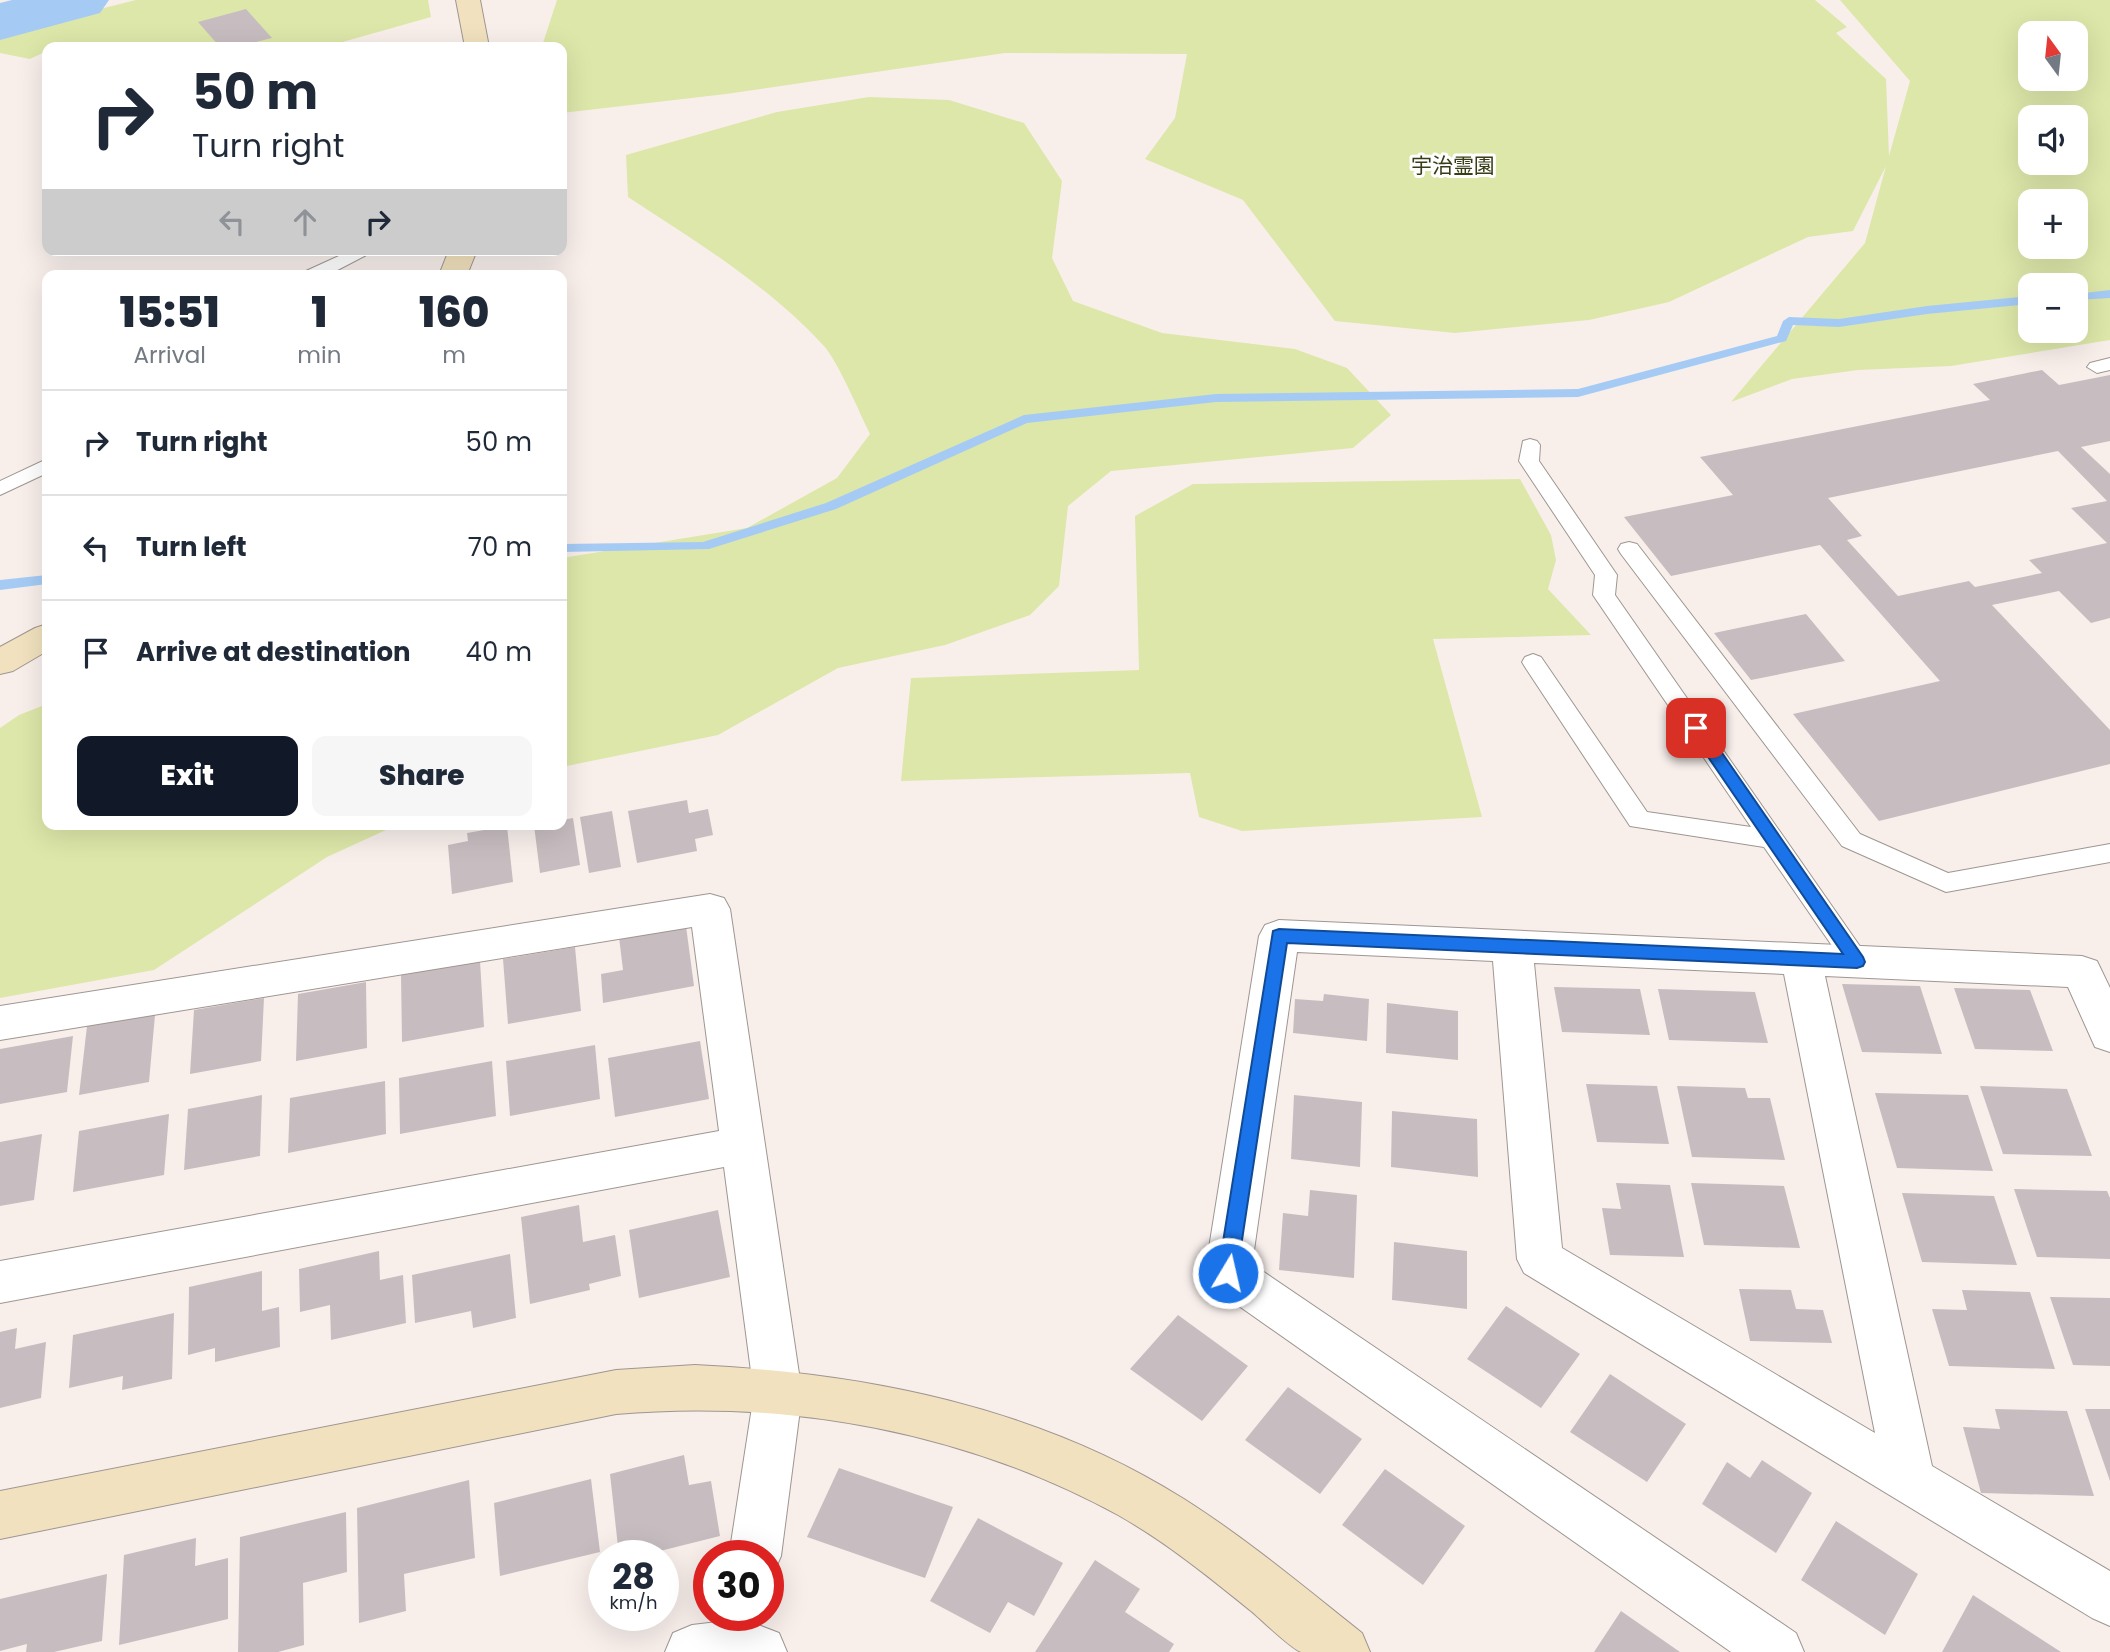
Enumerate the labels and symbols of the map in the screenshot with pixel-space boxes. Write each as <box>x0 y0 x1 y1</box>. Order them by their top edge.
north arrow <box>2018 21 2088 91</box>
park label: 宇治霊園 <box>1411 151 1495 180</box>
pin <box>1666 698 1726 758</box>
position arrow <box>1191 1236 1265 1310</box>
speed limit sign: 30 <box>693 1540 784 1631</box>

